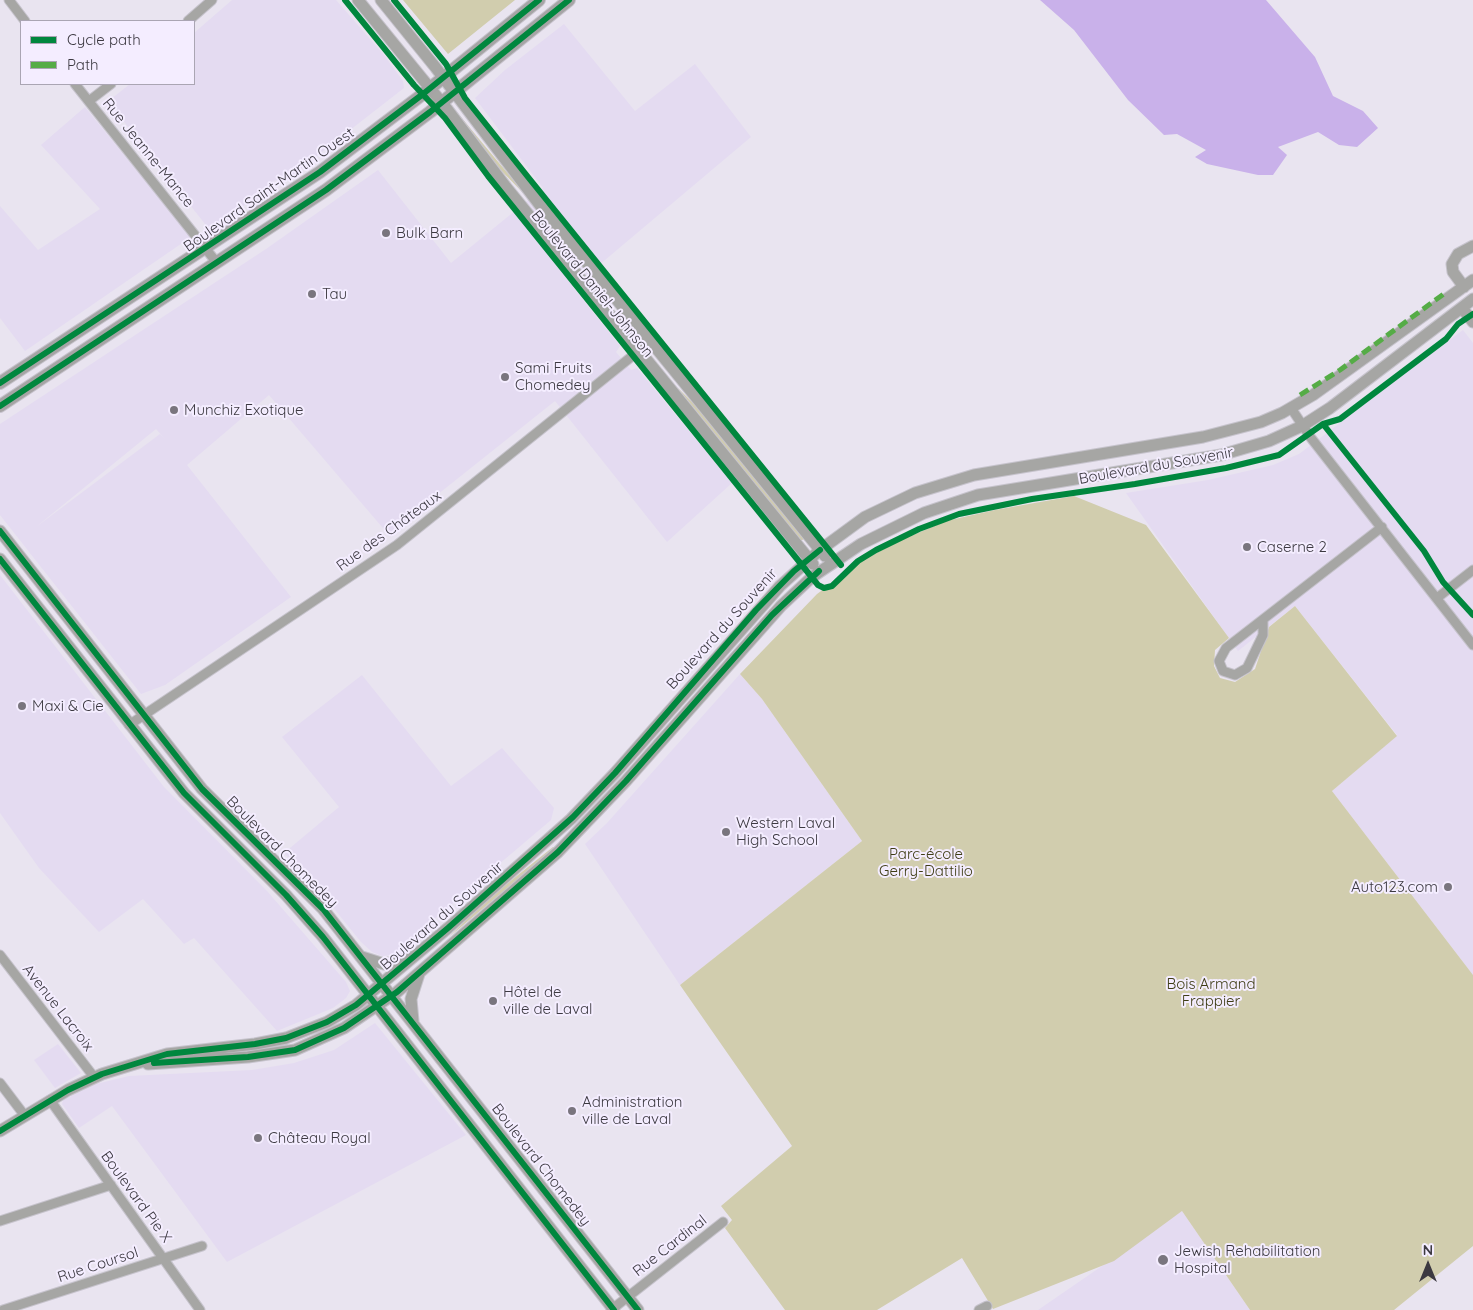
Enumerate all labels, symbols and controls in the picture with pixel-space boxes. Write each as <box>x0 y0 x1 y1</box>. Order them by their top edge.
legend <box>20 20 195 85</box>
text: Cycle path <box>67 30 141 49</box>
text: Path <box>67 55 99 74</box>
street label: Rue Jeanne-Mance <box>98 95 198 211</box>
street label: Boulevard Saint-Martin Ouest <box>180 124 358 256</box>
street label: Boulevard Daniel-Johnson <box>527 207 657 361</box>
place label: Bulk Barn <box>396 224 463 242</box>
marker: Bulk Barn <box>380 227 392 239</box>
place label: Tau <box>322 285 347 303</box>
marker: Tau <box>306 288 318 300</box>
place label: Sami Fruits Chomedey <box>515 359 592 394</box>
marker: Sami Fruits Chomedey <box>499 371 511 383</box>
place label: Munchiz Exotique <box>184 401 303 419</box>
marker: Munchiz Exotique <box>168 404 180 416</box>
street label: Boulevard du Souvenir <box>1077 444 1235 488</box>
street label: Rue des Châteaux <box>333 487 445 575</box>
place label: Caserne 2 <box>1257 538 1327 556</box>
marker: Caserne 2 <box>1241 541 1253 553</box>
street label: Boulevard du Souvenir <box>663 565 781 693</box>
place label: Maxi & Cie <box>32 697 104 715</box>
marker: Maxi & Cie <box>16 700 28 712</box>
street label: Boulevard Chomedey <box>223 793 341 911</box>
place label: Western Laval High School <box>736 814 835 849</box>
marker: Western Laval High School <box>720 826 732 838</box>
park label: Parc-école Gerry-Dattilio <box>879 845 973 880</box>
street label: Boulevard du Souvenir <box>377 858 507 974</box>
place label: Auto123.com <box>1351 878 1438 896</box>
marker: Auto123.com <box>1442 881 1454 893</box>
street label: Avenue Lacroix <box>19 961 97 1055</box>
park label: Bois Armand Frappier <box>1166 975 1256 1010</box>
place label: Hôtel de ville de Laval <box>503 983 592 1018</box>
marker: Hôtel de ville de Laval <box>487 995 499 1007</box>
place label: Administration ville de Laval <box>582 1093 682 1128</box>
street label: Boulevard Chomedey <box>488 1100 594 1230</box>
marker: Administration ville de Laval <box>566 1105 578 1117</box>
place label: Château Royal <box>268 1129 371 1147</box>
marker: Château Royal <box>252 1132 264 1144</box>
street label: Boulevard Pie X <box>97 1148 175 1246</box>
street label: Rue Cardinal <box>629 1212 711 1280</box>
north arrow <box>1403 1240 1453 1290</box>
text: N <box>1423 1241 1433 1259</box>
place label: Jewish Rehabilitation Hospital <box>1174 1242 1320 1277</box>
street label: Rue Coursol <box>55 1244 141 1286</box>
marker: Jewish Rehabilitation Hospital <box>1156 1253 1170 1267</box>

